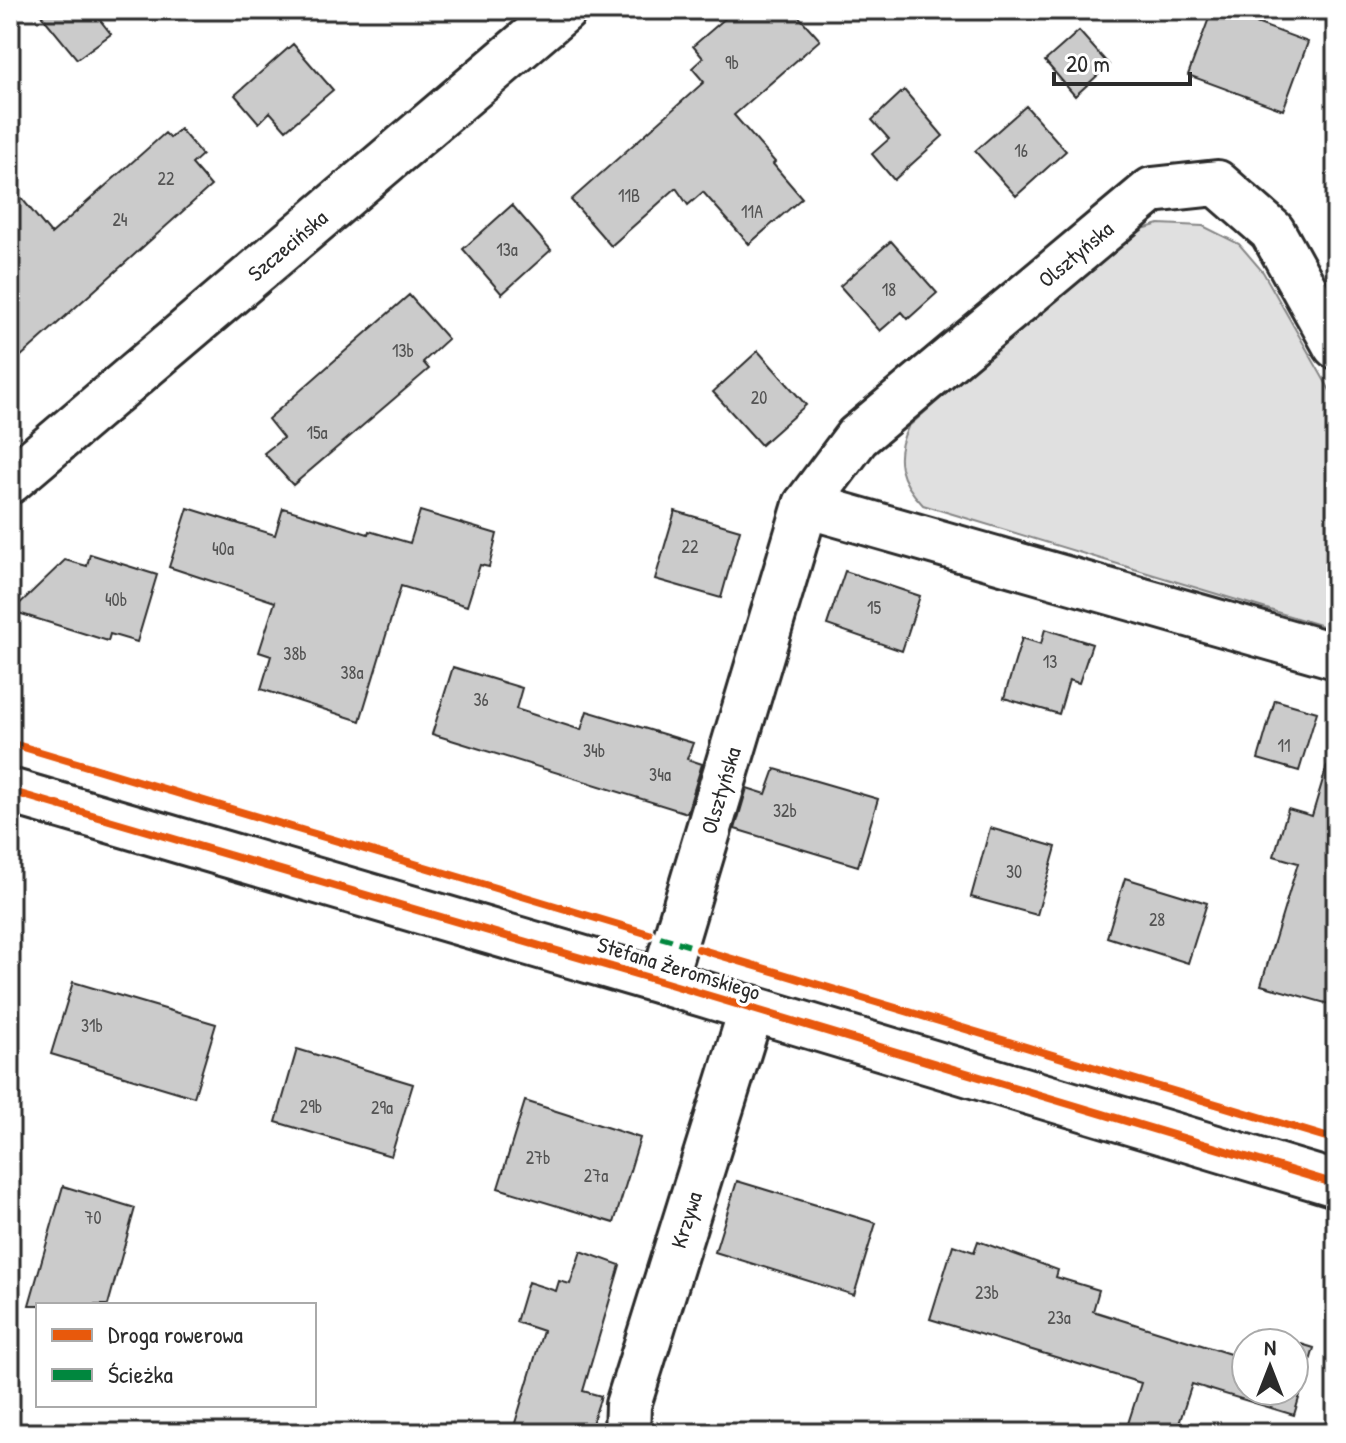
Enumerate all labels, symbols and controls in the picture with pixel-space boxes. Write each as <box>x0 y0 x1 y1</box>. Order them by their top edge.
scale bar <box>1054 36 1190 86</box>
text: 20 m <box>1066 47 1110 79</box>
house number: 9b <box>725 50 739 75</box>
house number: 16 <box>1014 138 1028 163</box>
house number: 22 <box>158 166 175 191</box>
house number: 11B <box>618 183 640 208</box>
house number: 11A <box>741 199 763 224</box>
street label: Szczecińska <box>241 202 334 288</box>
house number: 24 <box>112 207 128 232</box>
street label: Olsztyńska <box>1032 214 1120 294</box>
house number: 13a <box>496 237 518 262</box>
house number: 18 <box>882 277 896 302</box>
house number: 13b <box>392 338 414 363</box>
house number: 20 <box>751 385 767 410</box>
house number: 15a <box>306 420 328 445</box>
house number: 22 <box>682 534 699 559</box>
house number: 40a <box>212 536 234 561</box>
house number: 40b <box>105 587 127 612</box>
house number: 15 <box>867 595 881 620</box>
house number: 38b <box>283 641 307 666</box>
house number: 13 <box>1043 649 1057 674</box>
house number: 38a <box>341 660 363 685</box>
house number: 36 <box>473 687 489 712</box>
house number: 11 <box>1277 733 1291 758</box>
house number: 34b <box>583 738 605 763</box>
street label: Olsztyńska <box>693 743 748 837</box>
house number: 34a <box>649 762 671 787</box>
house number: 32b <box>773 798 797 823</box>
house number: 30 <box>1006 859 1022 884</box>
house number: 28 <box>1149 907 1165 932</box>
street label: Stefana Żeromskiego <box>594 929 764 1007</box>
house number: 31b <box>81 1013 103 1038</box>
house number: 29b <box>300 1094 322 1119</box>
house number: 29a <box>371 1095 393 1120</box>
house number: 27b <box>526 1145 550 1170</box>
house number: 27a <box>584 1163 608 1188</box>
street label: Krzywa <box>663 1188 709 1252</box>
house number: 70 <box>85 1205 101 1230</box>
house number: 23b <box>975 1280 999 1305</box>
legend <box>36 1303 316 1407</box>
house number: 23a <box>1047 1305 1071 1330</box>
text: Droga rowerowa <box>108 1318 243 1350</box>
north arrow <box>1230 1327 1310 1407</box>
text: N <box>1264 1332 1276 1362</box>
text: Ścieżka <box>108 1358 173 1390</box>

